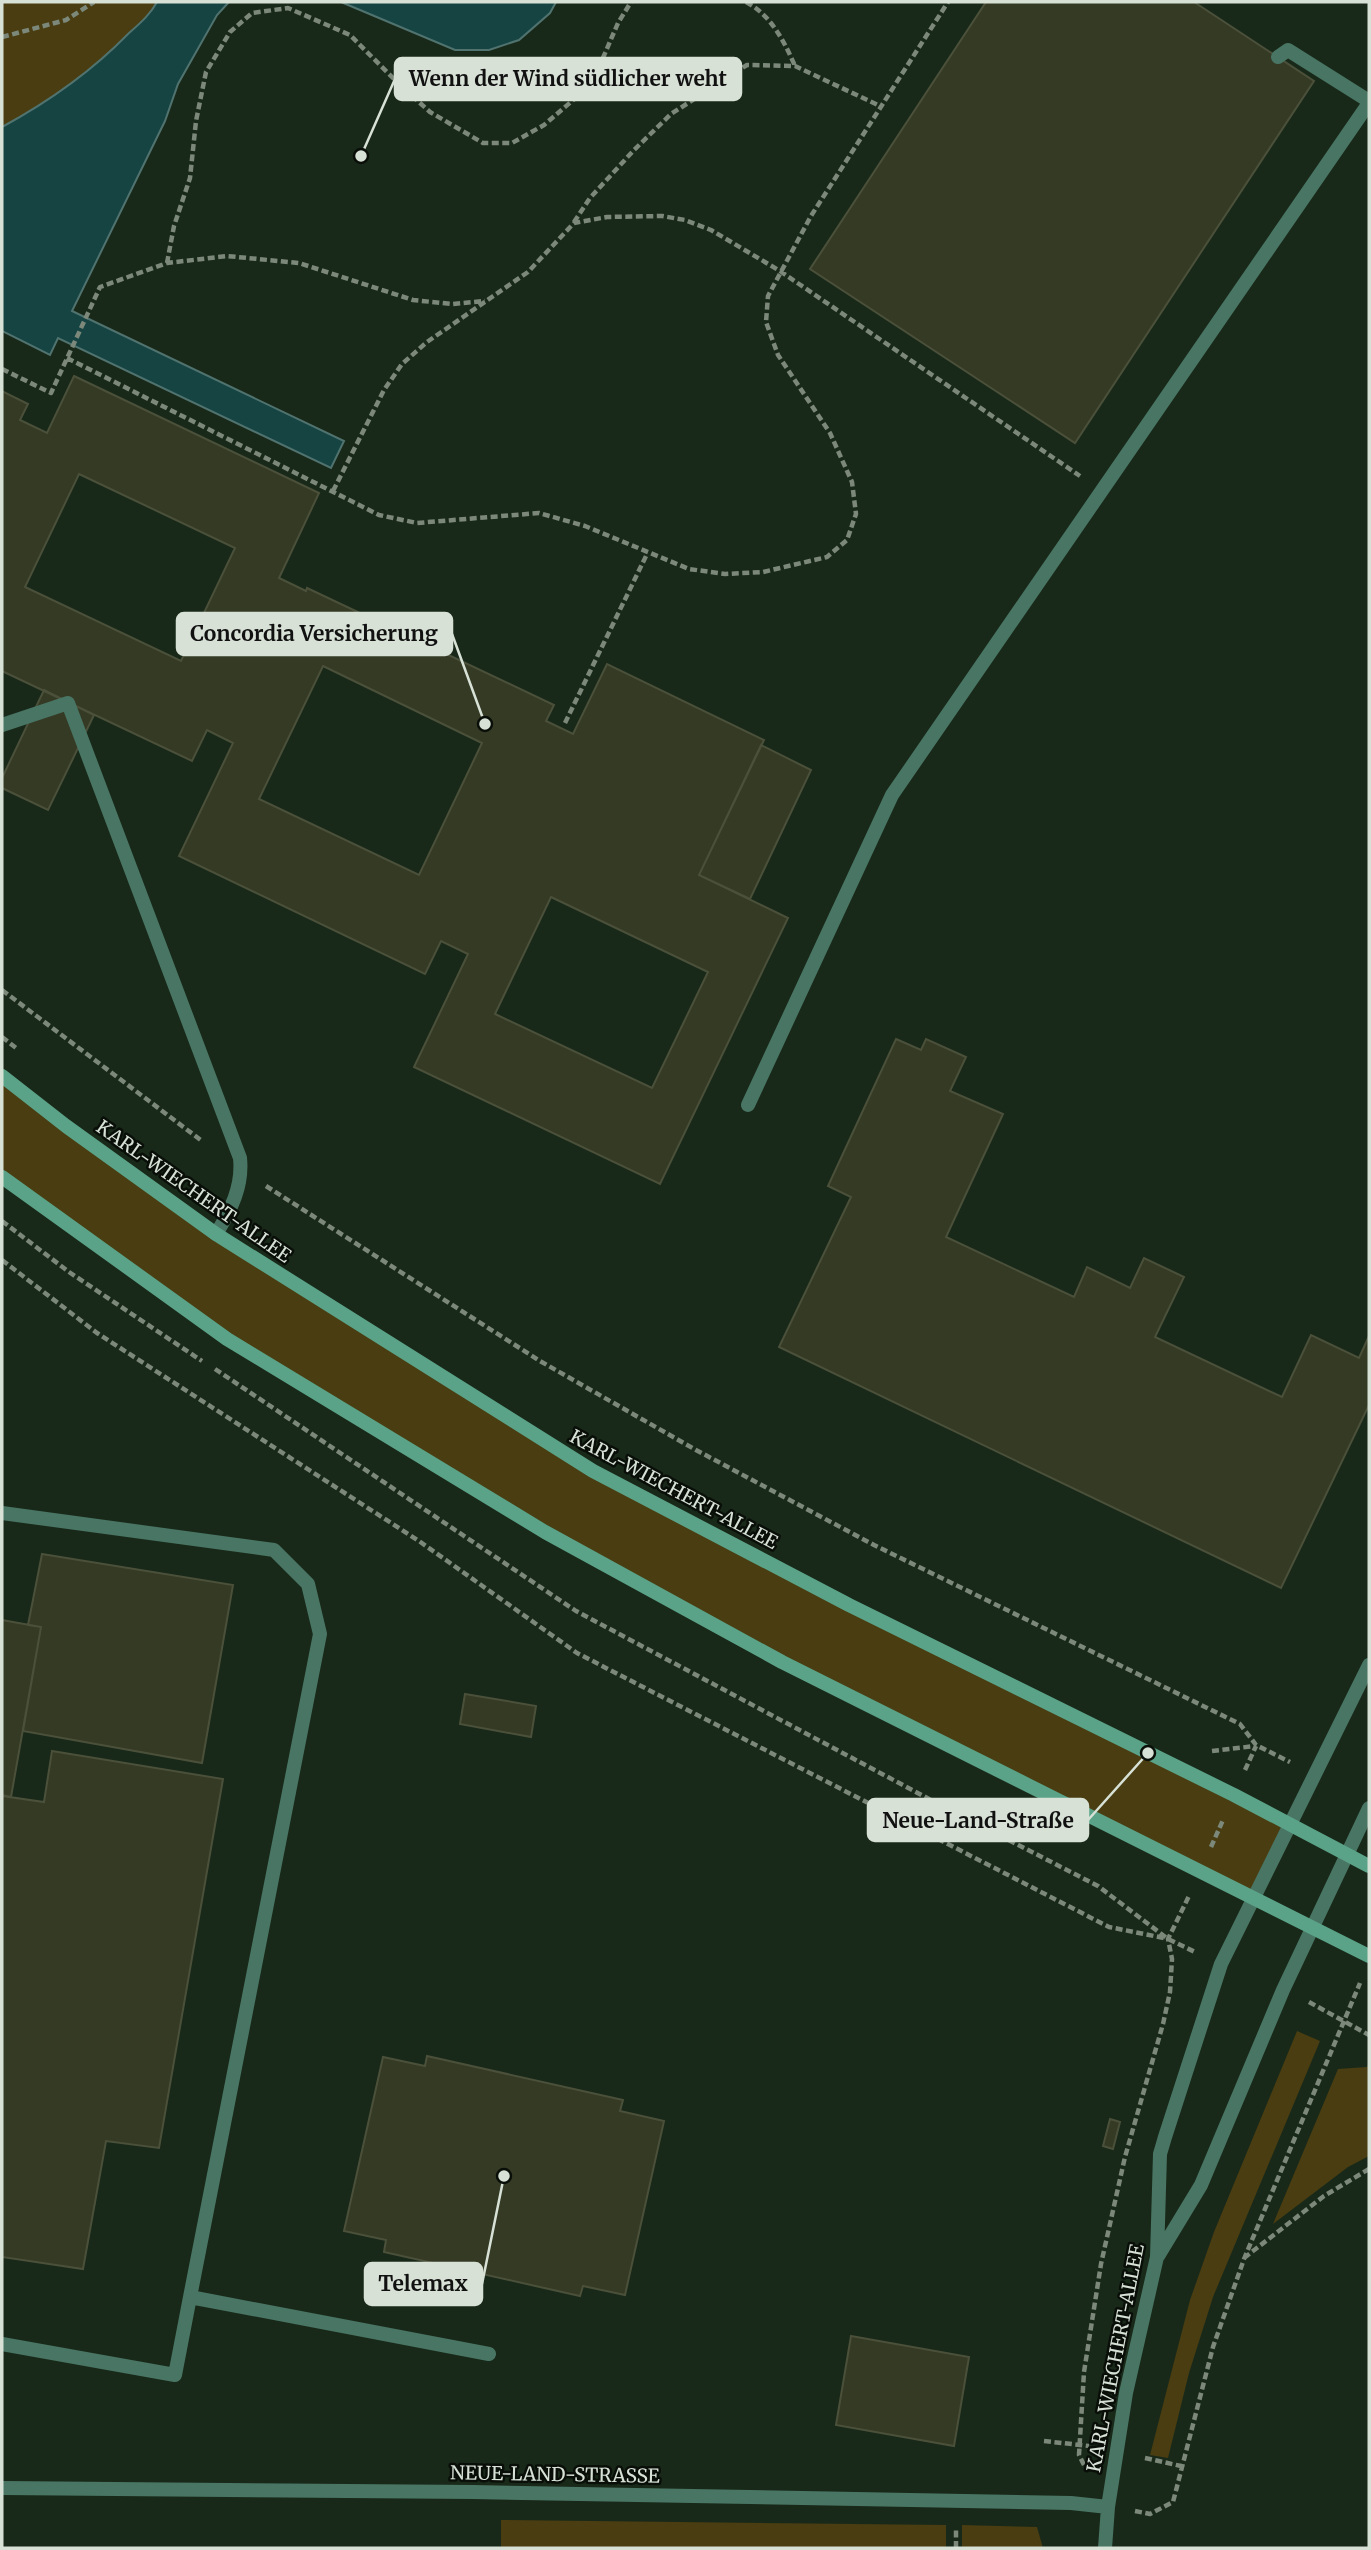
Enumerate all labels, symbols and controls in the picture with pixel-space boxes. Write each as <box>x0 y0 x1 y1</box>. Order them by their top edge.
callout: Wenn der Wind südlicher weht <box>395 58 741 100</box>
text: Wenn der Wind südlicher weht <box>408 65 727 92</box>
callout: Concordia Versicherung <box>177 613 452 655</box>
text: Concordia Versicherung <box>190 620 438 647</box>
street label: KARL-WIECHERT-ALLEE <box>92 1115 296 1267</box>
street label: KARL-WIECHERT-ALLEE <box>566 1424 782 1554</box>
callout: Neue-Land-Straße <box>868 1799 1088 1841</box>
text: Neue-Land-Straße <box>882 1807 1074 1834</box>
street label: KARL-WIECHERT-ALLEE <box>1081 2242 1149 2474</box>
callout: Telemax <box>365 2263 482 2305</box>
text: Telemax <box>378 2270 468 2297</box>
street label: NEUE-LAND-STRASSE <box>450 2460 660 2488</box>

